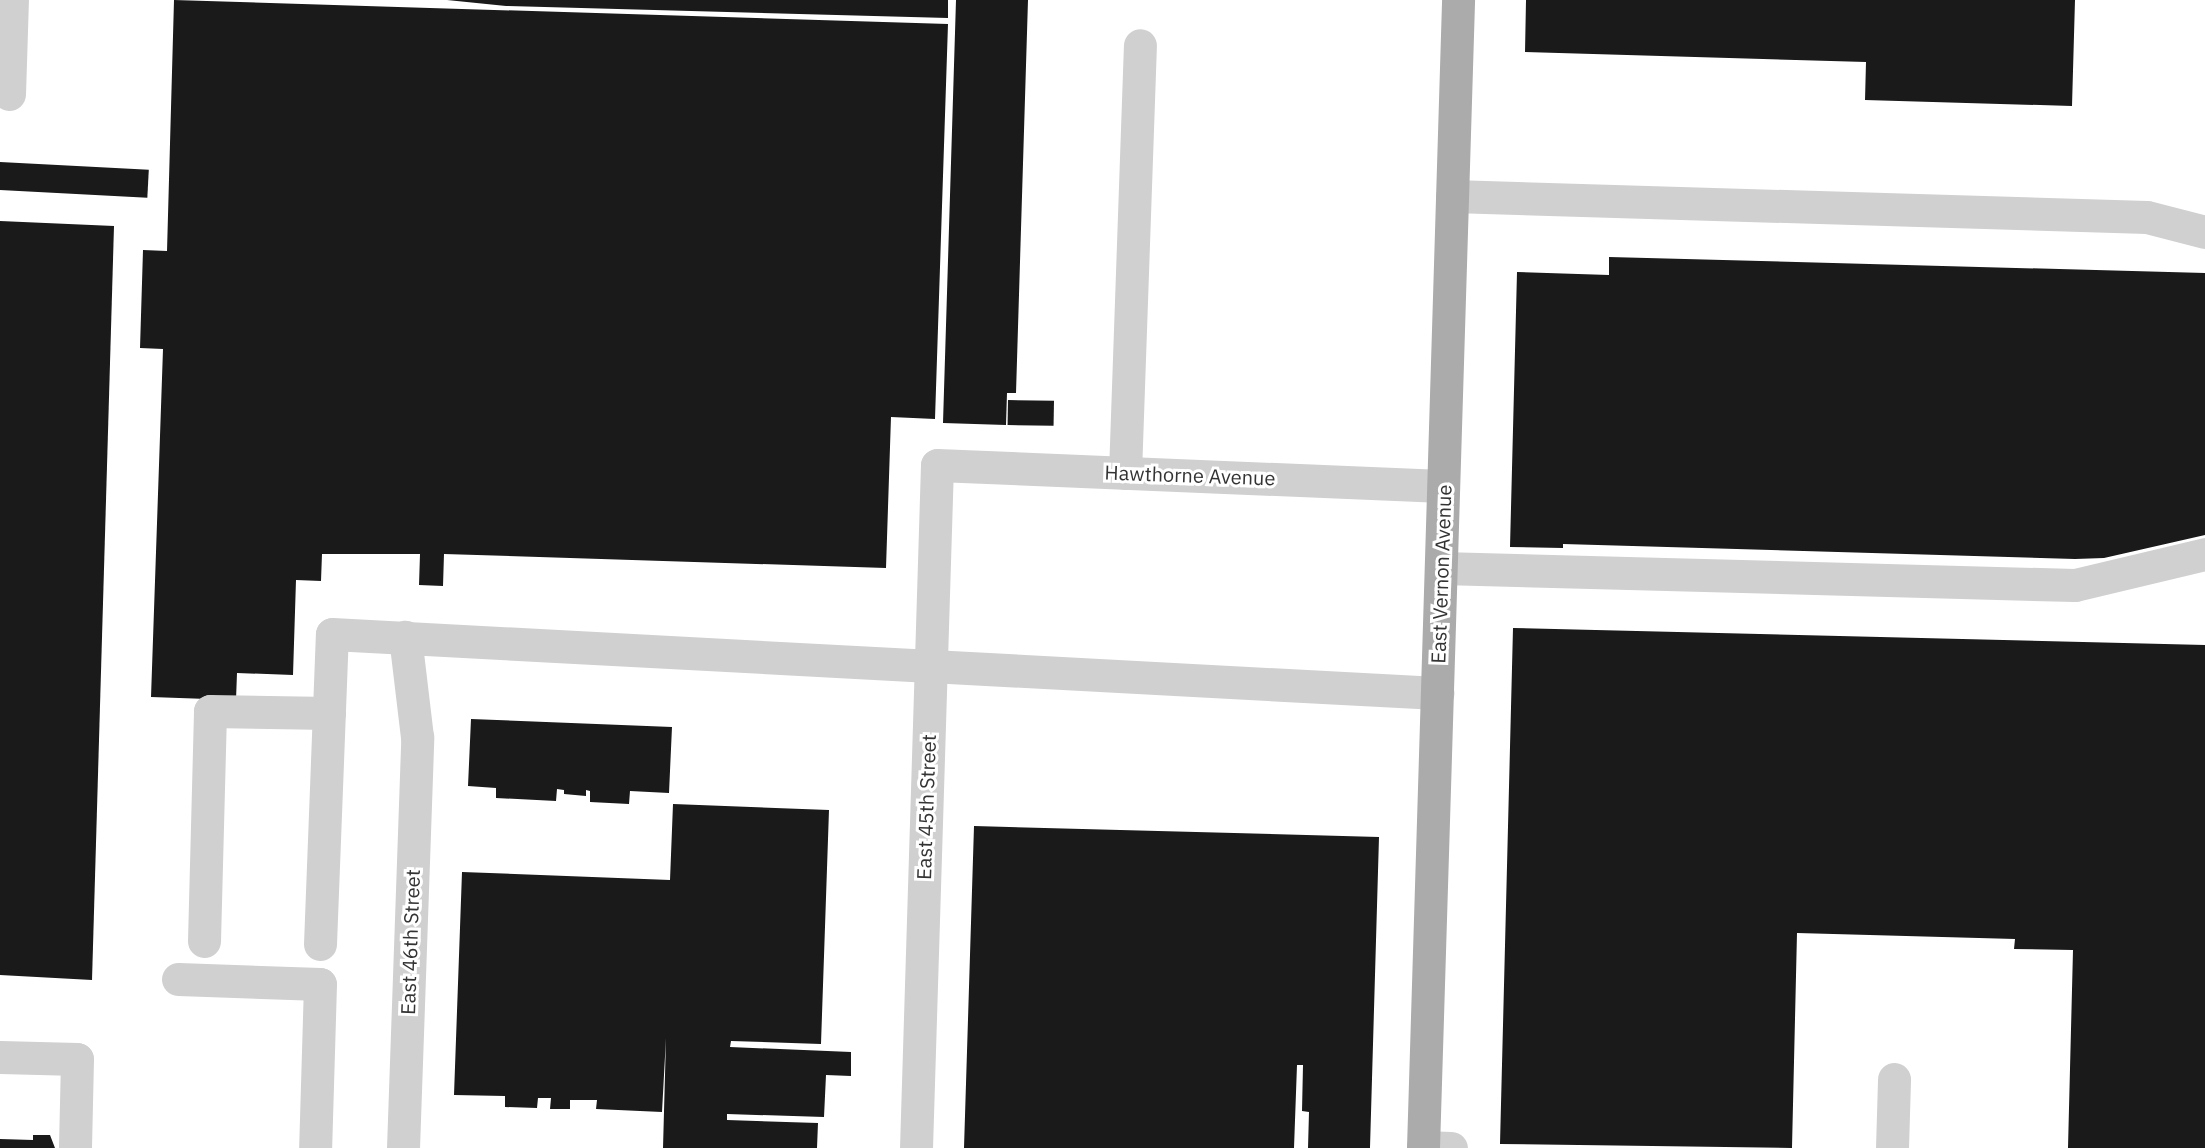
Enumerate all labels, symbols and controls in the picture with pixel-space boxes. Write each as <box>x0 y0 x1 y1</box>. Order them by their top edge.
street label: Hawthorne Avenue <box>1104 460 1276 490</box>
street label: East Vernon Avenue <box>1426 484 1456 664</box>
street label: East 45th Street <box>911 734 941 880</box>
street label: East 46th Street <box>395 869 425 1015</box>

